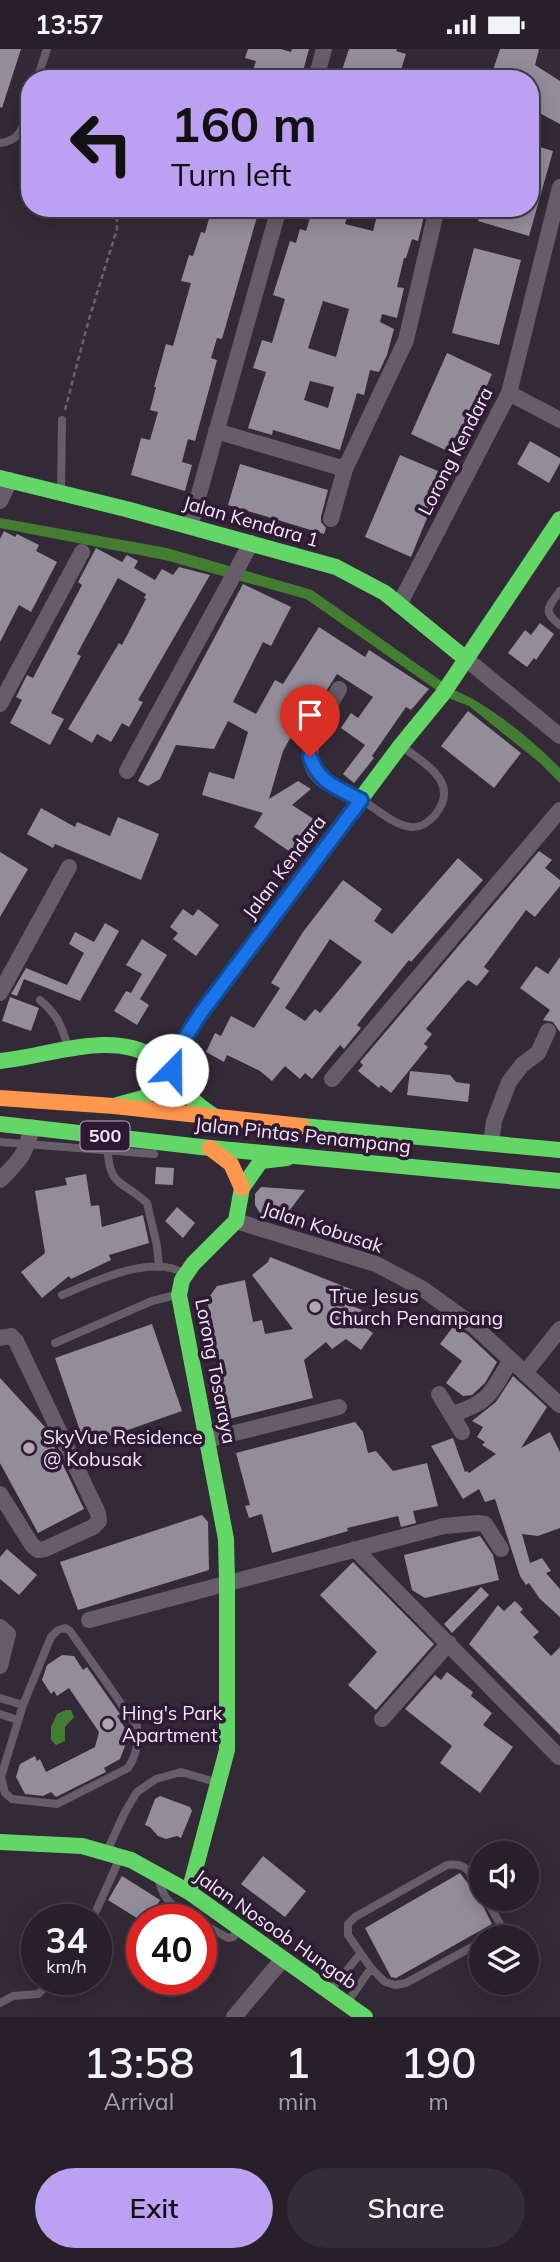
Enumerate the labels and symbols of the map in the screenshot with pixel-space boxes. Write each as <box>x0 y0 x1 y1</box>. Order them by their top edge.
street label: Lorong Kendara <box>412 383 498 519</box>
street label: Jalan Kendara 1 <box>180 490 322 552</box>
pin <box>280 685 340 757</box>
street label: Jalan Kendara <box>237 810 331 924</box>
position arrow <box>135 1033 209 1107</box>
street label: Jalan Pintas Penampang <box>194 1112 412 1158</box>
road number: 500 <box>80 1121 130 1151</box>
street label: Jalan Kobusak <box>260 1196 386 1258</box>
place label: True Jesus Church Penampang <box>329 1284 503 1330</box>
street label: Lorong Tosaraya <box>190 1296 242 1446</box>
marker: True Jesus Church Penampang <box>307 1299 323 1315</box>
place label: SkyVue Residence @ Kobusak <box>43 1425 203 1471</box>
marker: SkyVue Residence @ Kobusak <box>21 1440 37 1456</box>
place label: Hing's Park Apartment <box>122 1701 222 1747</box>
marker: Hing's Park Apartment <box>100 1716 116 1732</box>
street label: Jalan Nosoob Hungab <box>190 1864 362 1994</box>
speed limit sign: 40 <box>126 1904 217 1995</box>

